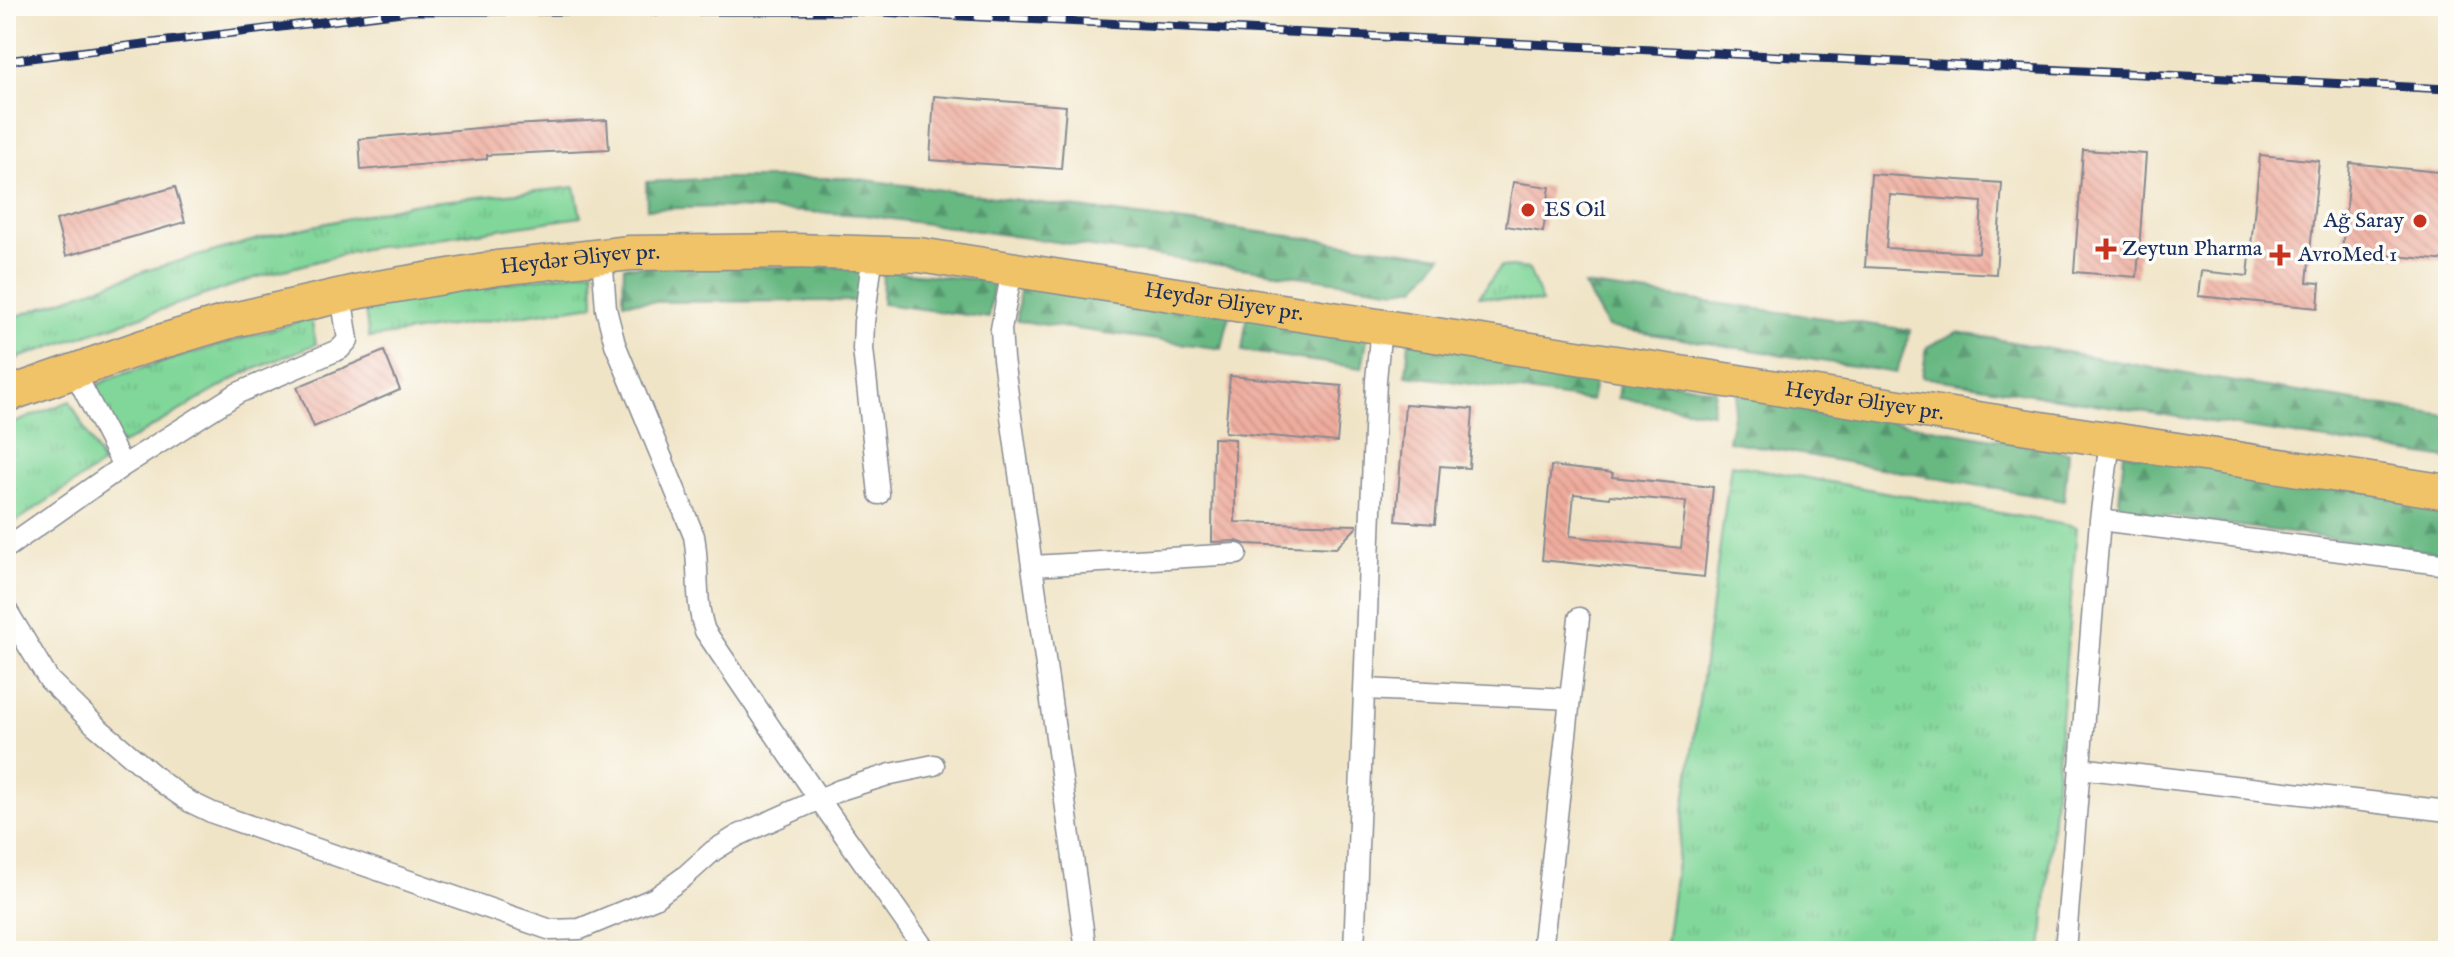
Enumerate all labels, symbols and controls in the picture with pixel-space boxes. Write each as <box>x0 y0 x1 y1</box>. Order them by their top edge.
place label: ES Oil <box>1544 196 1605 224</box>
marker: ES Oil <box>1519 201 1537 219</box>
place label: Ağ Saray <box>2322 207 2404 235</box>
marker: Ağ Saray <box>2411 212 2429 230</box>
place label: Zeytun Pharma <box>2122 235 2263 263</box>
street label: Heydər Əliyev pr. <box>499 239 660 282</box>
marker: Zeytun Pharma <box>2097 240 2115 258</box>
place label: AvroMed 1 <box>2297 241 2397 269</box>
marker: AvroMed 1 <box>2269 244 2291 266</box>
street label: Heydər Əliyev pr. <box>1142 276 1306 328</box>
street label: Heydər Əliyev pr. <box>1783 375 1946 428</box>

